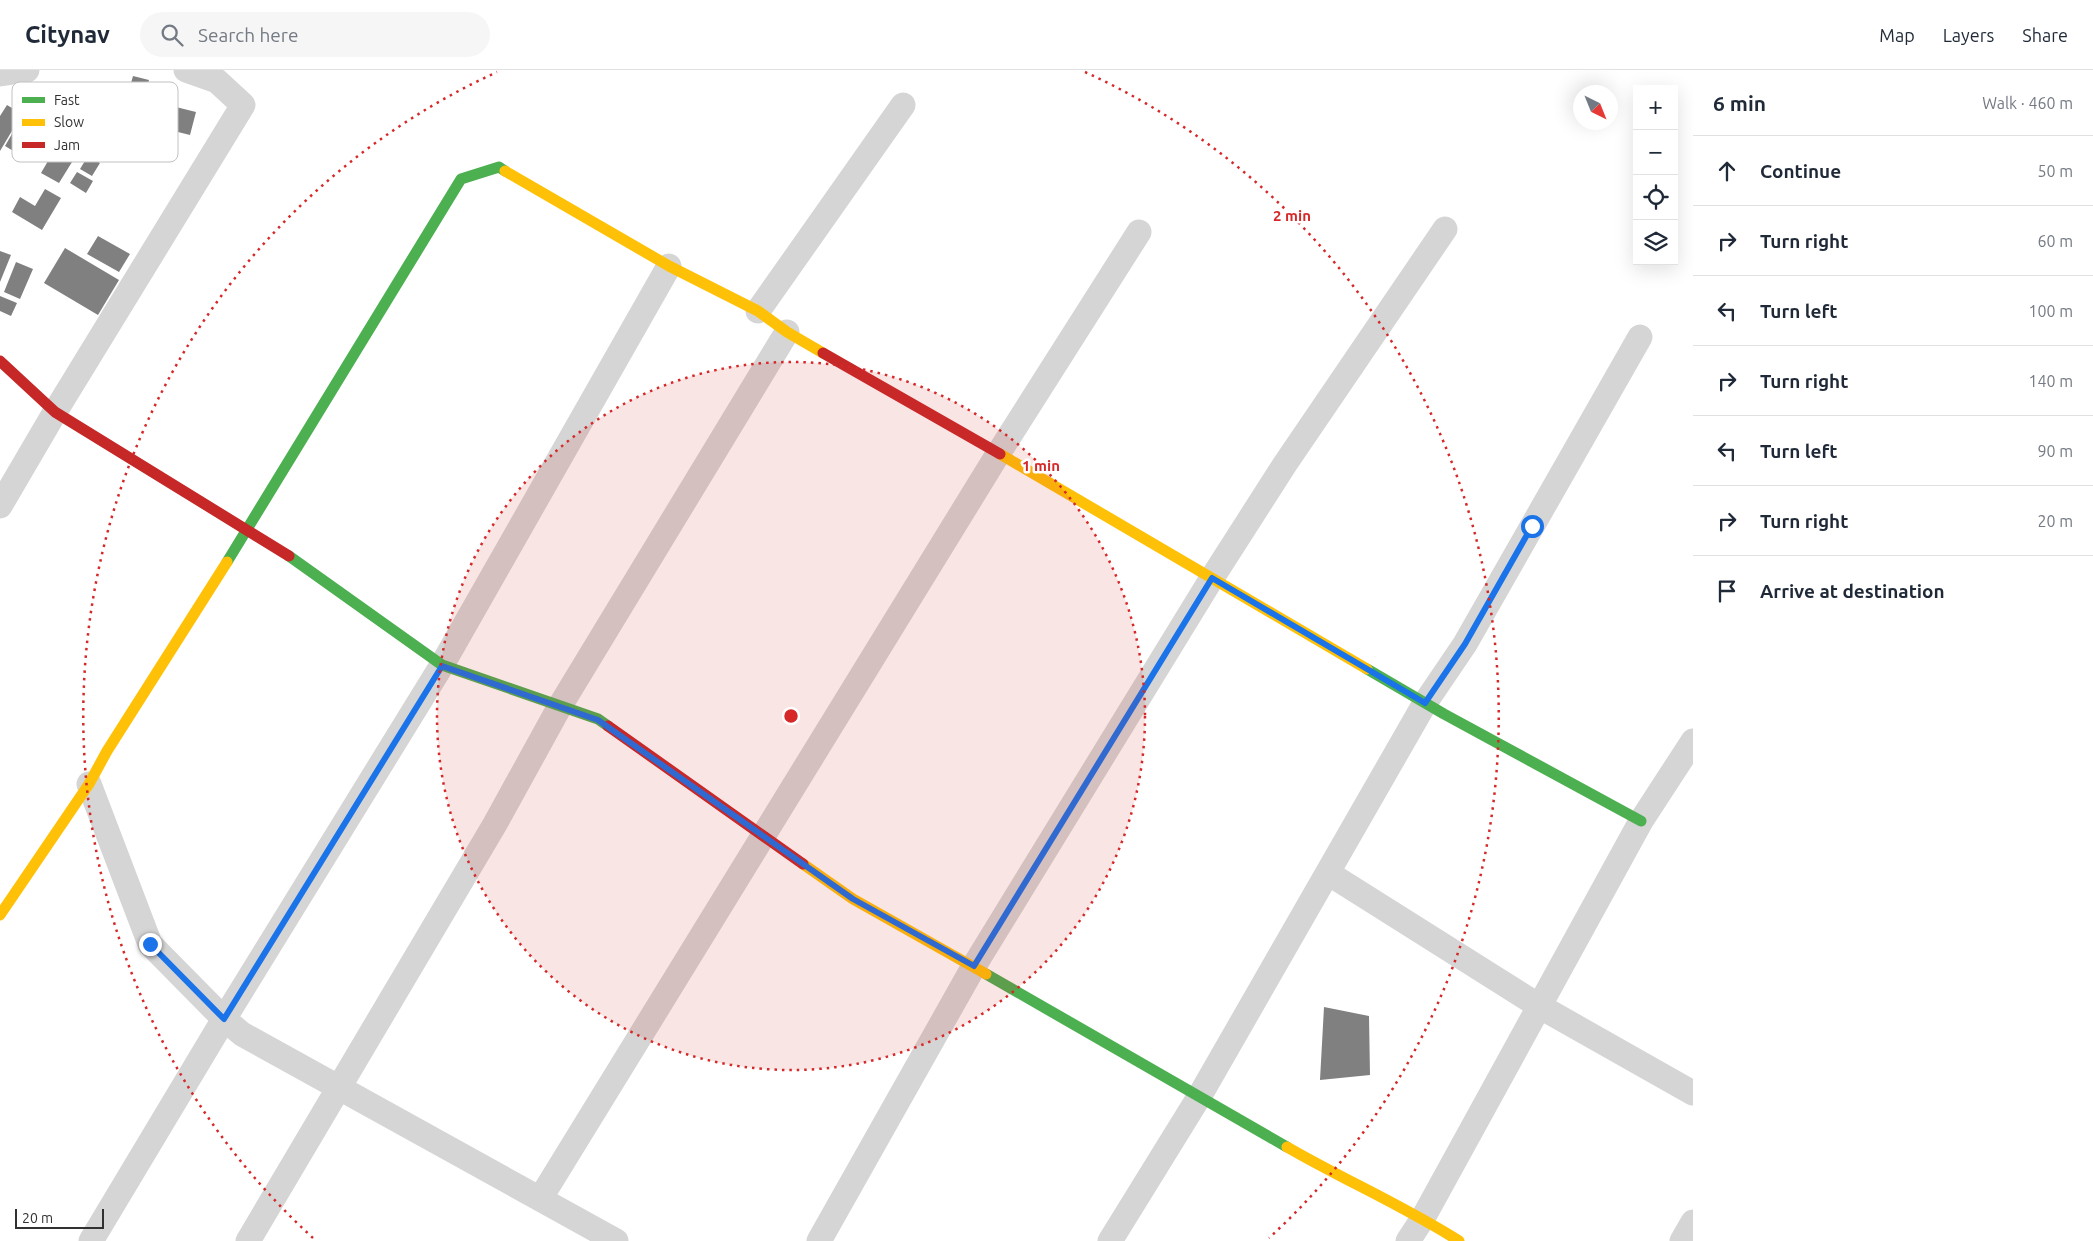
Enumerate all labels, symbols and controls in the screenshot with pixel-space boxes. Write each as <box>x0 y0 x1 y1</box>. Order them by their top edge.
search box <box>140 12 490 57</box>
text: Citynav <box>25 21 110 48</box>
icon: search <box>158 21 186 49</box>
text: Search here <box>198 24 298 46</box>
text: Map <box>1879 25 1915 45</box>
text: Layers <box>1943 25 1994 45</box>
text: Share <box>2022 25 2068 45</box>
legend <box>12 82 178 162</box>
north arrow <box>1573 85 1618 130</box>
map controls <box>1633 85 1678 265</box>
button: + <box>1633 85 1678 130</box>
text: 6 min <box>1713 91 1766 115</box>
text: Fast <box>54 92 80 108</box>
text: Walk · 460 m <box>1982 94 2073 112</box>
text: Slow <box>54 114 84 130</box>
button: − <box>1633 130 1678 175</box>
text: Jam <box>54 137 80 153</box>
icon: ahead <box>1713 157 1741 185</box>
text: Continue <box>1760 160 1841 182</box>
text: 50 m <box>2037 162 2073 180</box>
button: locate <box>1633 175 1678 220</box>
text: 2 min <box>1273 207 1311 224</box>
button: layers <box>1633 220 1678 265</box>
icon: right <box>1713 227 1741 255</box>
text: Turn right <box>1760 230 1848 252</box>
text: 60 m <box>2037 232 2073 250</box>
icon: left <box>1713 297 1741 325</box>
text: Turn left <box>1760 300 1838 322</box>
text: 100 m <box>2028 302 2073 320</box>
icon: right <box>1713 367 1741 395</box>
text: Turn right <box>1760 370 1848 392</box>
text: 140 m <box>2028 372 2073 390</box>
icon: left <box>1713 437 1741 465</box>
text: Turn left <box>1760 440 1838 462</box>
text: 90 m <box>2037 442 2073 460</box>
text: 1 min <box>1022 457 1060 474</box>
icon: right <box>1713 507 1741 535</box>
text: Turn right <box>1760 510 1848 532</box>
text: 20 m <box>2037 512 2073 530</box>
route start <box>1521 515 1544 538</box>
icon: arrive <box>1713 577 1741 605</box>
text: Arrive at destination <box>1760 580 1945 602</box>
centre of rings <box>782 707 800 725</box>
route end <box>139 933 162 956</box>
scale bar <box>15 1206 104 1229</box>
text: 20 m <box>22 1210 53 1226</box>

